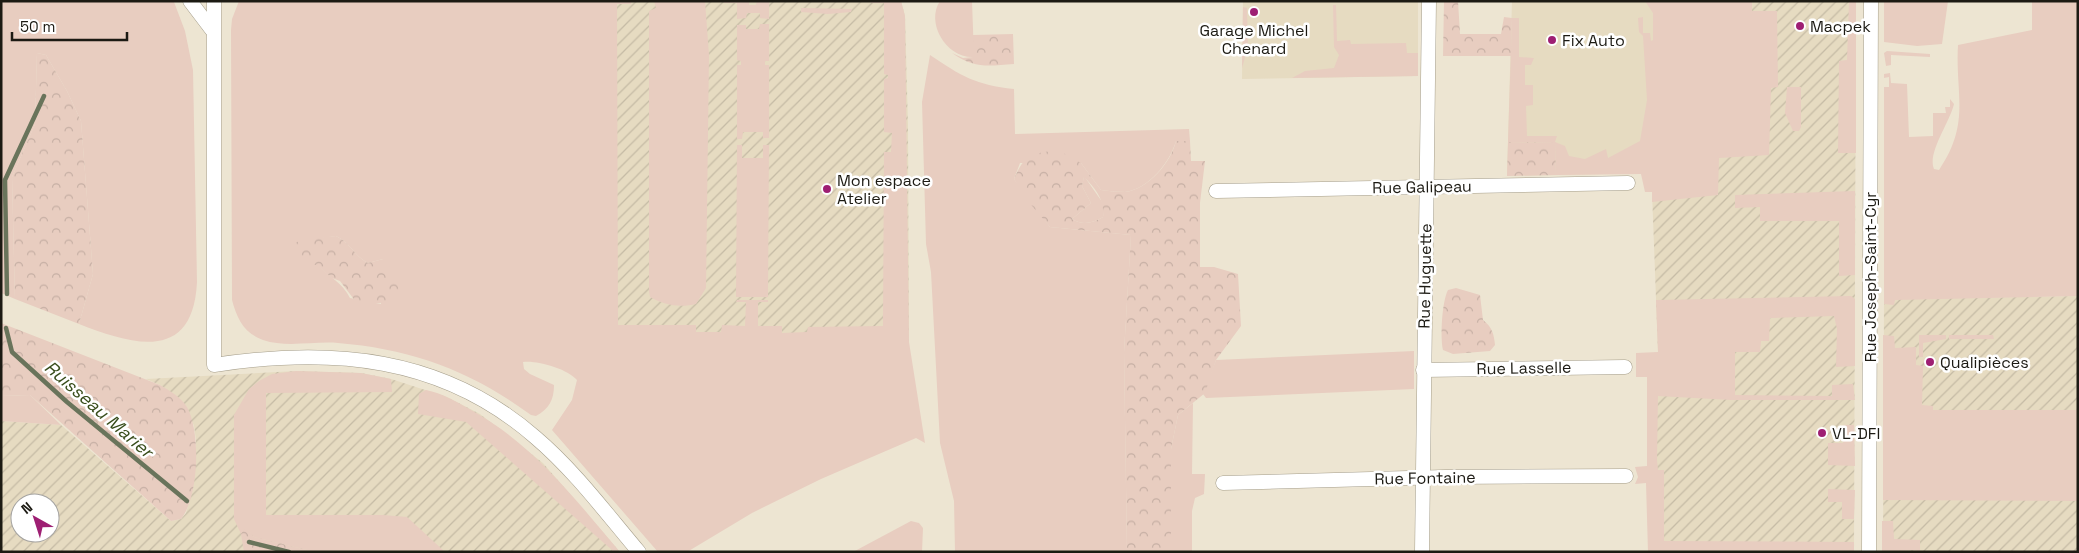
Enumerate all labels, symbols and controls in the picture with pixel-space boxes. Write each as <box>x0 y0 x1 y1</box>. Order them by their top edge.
marker: Garage Michel Chenard <box>1248 6 1260 18</box>
scale bar <box>12 10 128 42</box>
place label: Macpek <box>1810 16 1871 37</box>
text: 50 m <box>20 17 55 36</box>
place label: Garage Michel Chenard <box>1200 20 1308 59</box>
marker: Macpek <box>1794 20 1806 32</box>
place label: Fix Auto <box>1562 30 1625 51</box>
marker: Fix Auto <box>1546 34 1558 46</box>
place label: Mon espace Atelier <box>837 170 931 209</box>
street label: Rue Galipeau <box>1372 176 1472 198</box>
marker: Mon espace Atelier <box>821 183 833 195</box>
street label: Rue Joseph-Saint-Cyr <box>1860 192 1881 362</box>
street label: Rue Huguette <box>1414 223 1436 329</box>
place label: Qualipièces <box>1940 352 2029 373</box>
water label: Ruisseau Marier <box>40 355 160 464</box>
marker: Qualipièces <box>1924 356 1936 368</box>
street label: Rue Lasselle <box>1476 357 1572 379</box>
place label: VL-DFI <box>1832 423 1880 444</box>
marker: VL-DFI <box>1816 427 1828 439</box>
street label: Rue Fontaine <box>1374 467 1476 489</box>
north arrow <box>10 493 60 543</box>
text: N <box>18 498 36 518</box>

